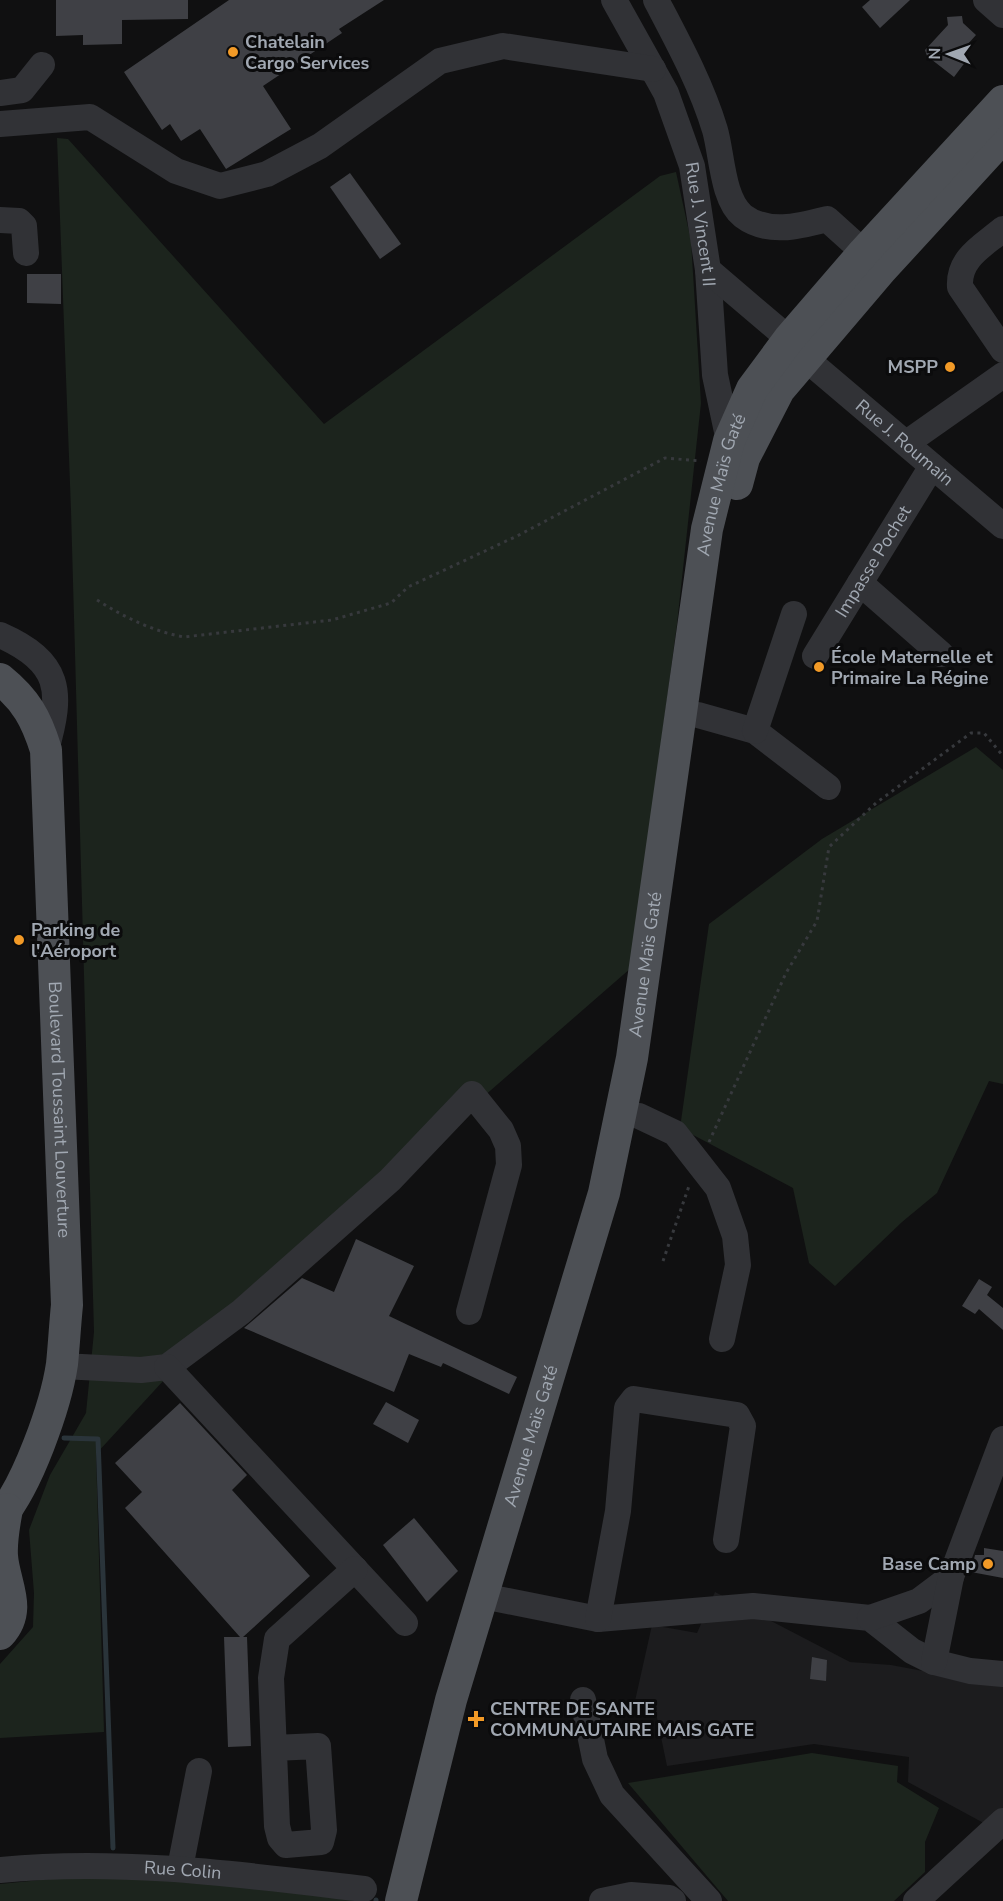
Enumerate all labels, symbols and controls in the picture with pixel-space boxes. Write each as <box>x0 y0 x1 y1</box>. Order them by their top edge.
north arrow <box>919 24 979 84</box>
place label: Chatelain Cargo Services <box>245 30 370 75</box>
marker: Chatelain Cargo Services <box>226 45 240 59</box>
text: N <box>924 48 946 60</box>
street label: Rue J. Vincent II <box>680 160 721 287</box>
place label: MSPP <box>888 355 938 379</box>
marker: MSPP <box>943 360 957 374</box>
street label: Rue J. Roumain <box>850 394 959 491</box>
street label: Avenue Maïs Gaté <box>691 410 752 558</box>
street label: Impasse Pochet <box>830 500 917 622</box>
place label: École Maternelle et Primaire La Régine <box>831 645 993 690</box>
marker: École Maternelle et Primaire La Régine <box>812 660 826 674</box>
street label: Avenue Maïs Gaté <box>623 890 667 1039</box>
place label: Parking de l'Aéroport <box>31 918 121 963</box>
marker: Parking de l'Aéroport <box>12 933 26 947</box>
street label: Boulevard Toussaint Louverture <box>43 981 76 1238</box>
street label: Avenue Maïs Gaté <box>498 1362 563 1510</box>
place label: Base Camp <box>882 1552 976 1576</box>
marker: Base Camp <box>981 1557 995 1571</box>
place label: CENTRE DE SANTE COMMUNAUTAIRE MAIS GATE <box>490 1697 754 1742</box>
marker: CENTRE DE SANTE COMMUNAUTAIRE MAIS GATE <box>467 1710 485 1728</box>
street label: Rue Colin <box>143 1855 223 1885</box>

